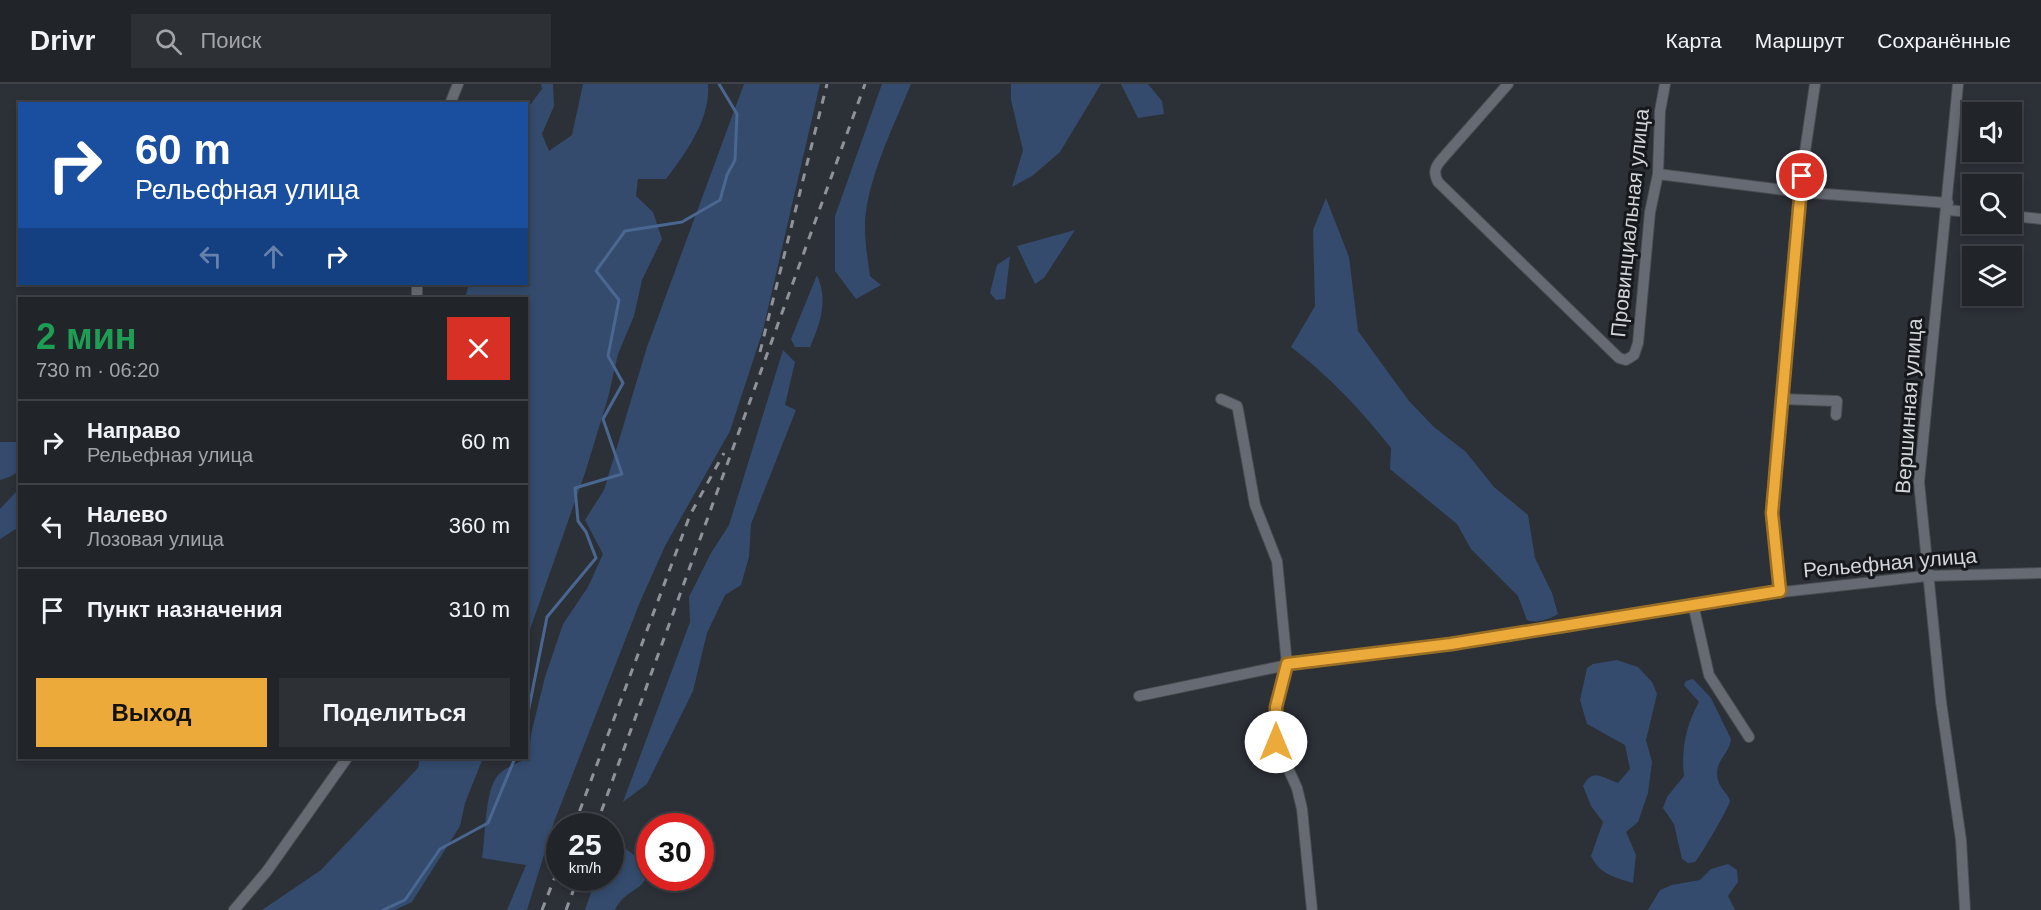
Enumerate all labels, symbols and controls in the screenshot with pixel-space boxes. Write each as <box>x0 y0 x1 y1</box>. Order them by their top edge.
search box <box>131 14 551 68</box>
text: Drivr <box>30 25 95 56</box>
icon: search <box>152 25 185 58</box>
text: Поиск <box>200 28 261 53</box>
text: Карта <box>1666 29 1722 52</box>
text: Маршрут <box>1755 29 1844 52</box>
text: Сохранённые <box>1877 29 2011 52</box>
map controls <box>1962 102 2022 306</box>
button: sound <box>1962 102 2022 162</box>
street label: Провинциальная улица <box>1606 107 1653 338</box>
icon: right <box>36 126 114 204</box>
text: 60 m <box>135 126 231 173</box>
pin <box>1776 150 1827 201</box>
icon: arrive <box>1785 159 1818 192</box>
button: search <box>1962 174 2022 234</box>
text: Рельефная улица <box>135 175 359 205</box>
icon: left <box>194 240 227 273</box>
icon: ahead <box>257 240 290 273</box>
icon: right <box>320 240 353 273</box>
button: layers <box>1962 246 2022 306</box>
text: 2 мин <box>36 316 137 357</box>
button: close <box>447 317 510 380</box>
street label: Вершинная улица <box>1891 317 1926 494</box>
text: 730 m · 06:20 <box>36 359 159 381</box>
text: Направо <box>87 418 181 443</box>
icon: right <box>36 426 69 459</box>
text: 60 m <box>461 429 510 454</box>
text: Рельефная улица <box>87 444 253 466</box>
text: Налево <box>87 502 168 527</box>
icon: left <box>36 510 69 543</box>
text: 360 m <box>449 513 510 538</box>
text: Лозовая улица <box>87 528 224 550</box>
street label: Рельефная улица <box>1802 543 1978 582</box>
icon: arrive <box>36 594 69 627</box>
text: Пункт назначения <box>87 597 283 622</box>
text: 310 m <box>449 597 510 622</box>
button: Выход <box>36 678 267 747</box>
button: Поделиться <box>279 678 510 747</box>
position arrow <box>1244 710 1308 774</box>
speed limit sign: 30 <box>636 813 714 891</box>
text: 25 <box>568 828 602 861</box>
text: km/h <box>569 859 601 876</box>

